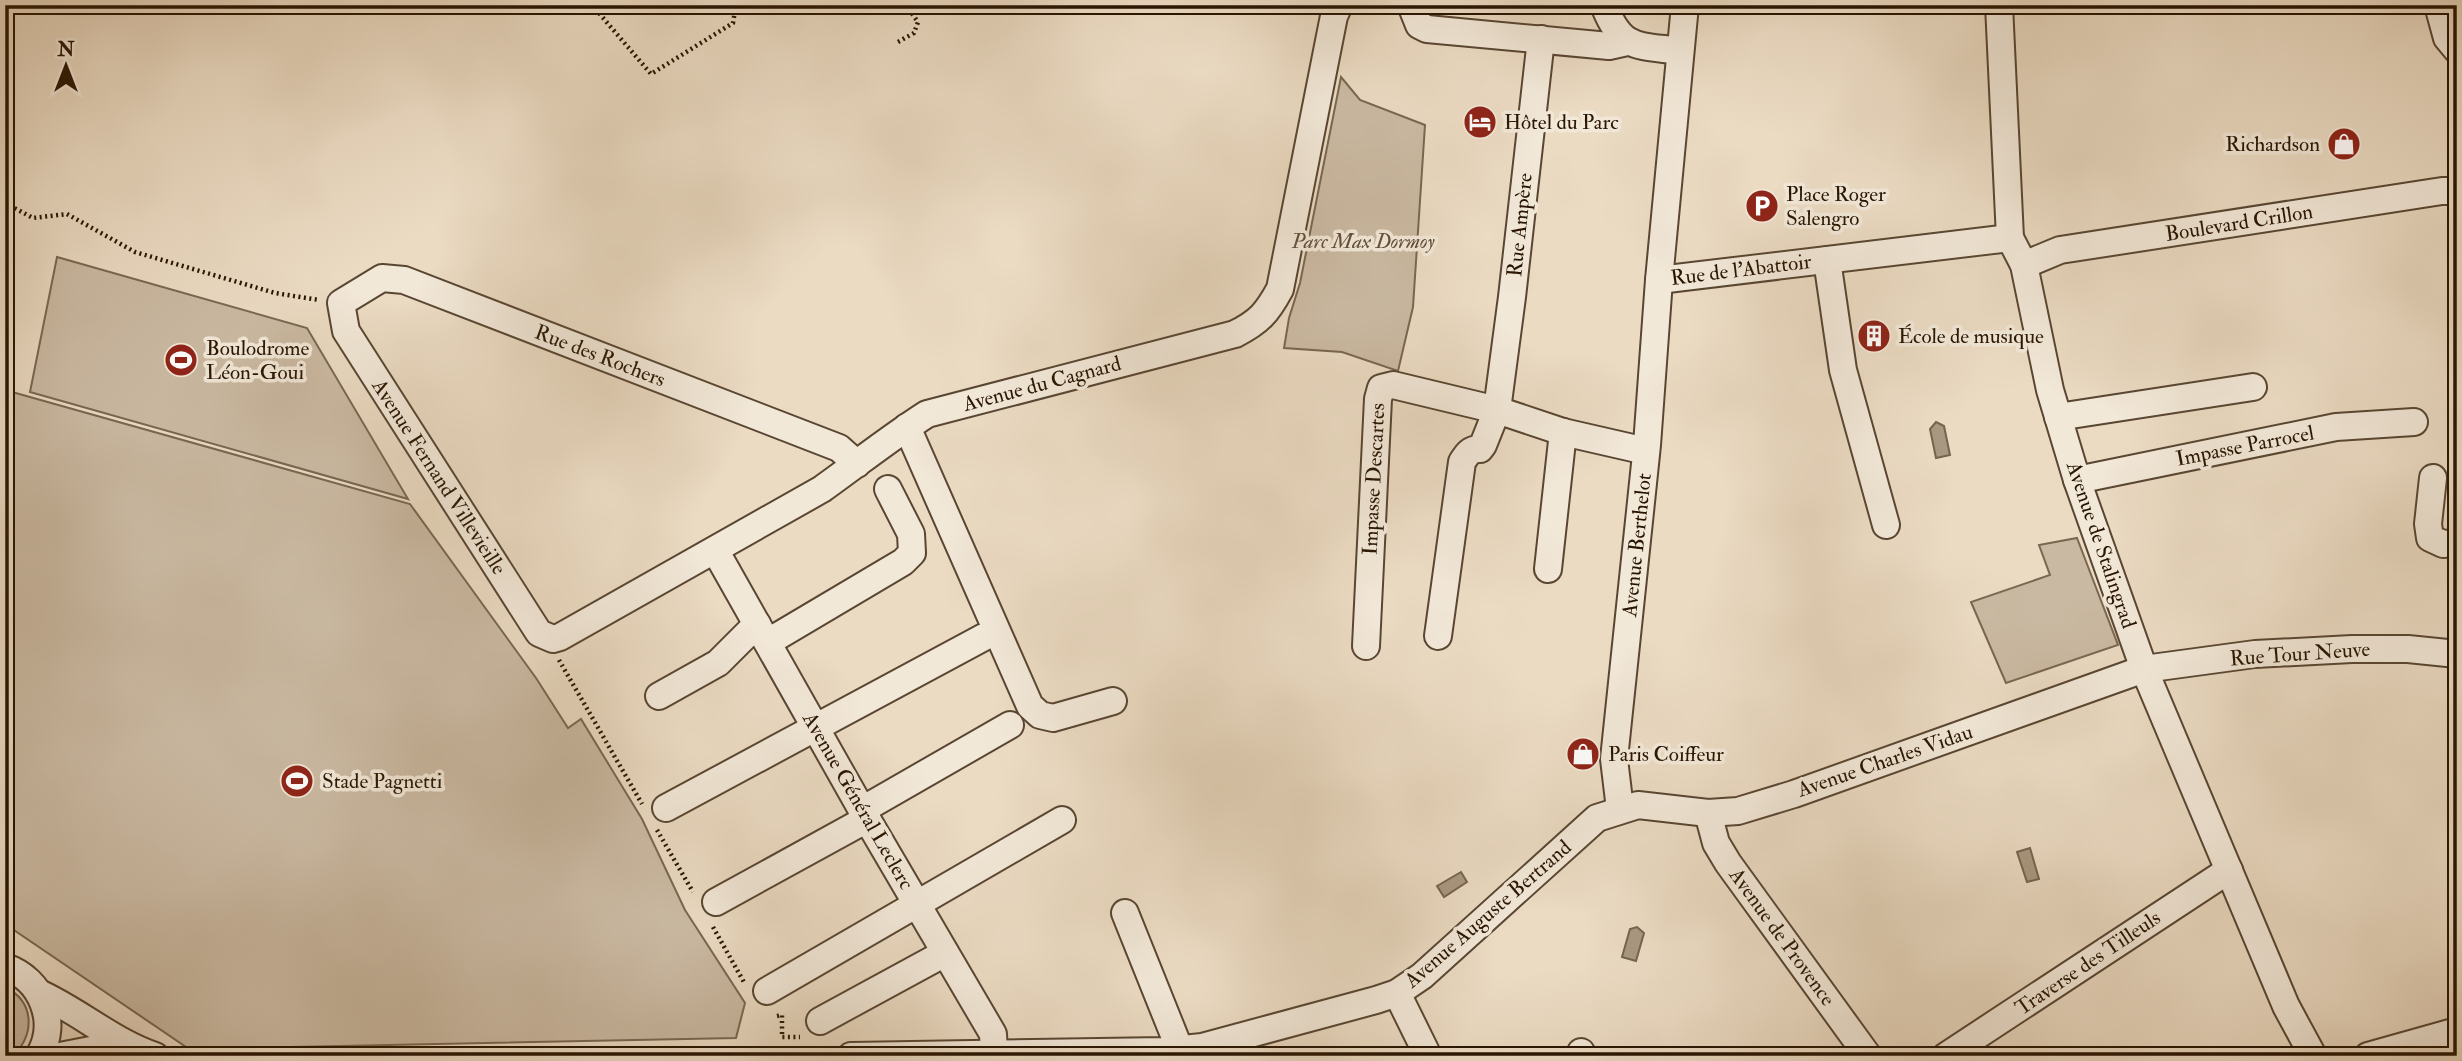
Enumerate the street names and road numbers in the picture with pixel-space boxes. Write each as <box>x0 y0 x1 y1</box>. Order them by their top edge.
street label: Rue Ampère <box>1501 171 1539 278</box>
street label: Boulevard Crillon <box>2163 198 2315 248</box>
street label: Rue de l'Abattoir <box>1669 248 1813 292</box>
street label: Rue des Rochers <box>531 319 669 393</box>
street label: Avenue du Cagnard <box>959 350 1125 418</box>
street label: Avenue Fernand Villevieille <box>365 373 512 580</box>
street label: Impasse Descartes <box>1357 402 1391 556</box>
street label: Impasse Parrocel <box>2174 419 2317 473</box>
street label: Avenue de Stalingrad <box>2059 457 2142 633</box>
street label: Avenue Berthelot <box>1616 472 1658 619</box>
street label: Rue Tour Neuve <box>2229 636 2371 672</box>
street label: Avenue Général Leclerc <box>796 707 920 895</box>
street label: Avenue Charles Vidau <box>1793 718 1976 804</box>
street label: Avenue Auguste Bertrand <box>1398 834 1578 995</box>
street label: Avenue de Provence <box>1722 862 1841 1012</box>
street label: Traverse des Tilleuls <box>2010 904 2166 1022</box>

